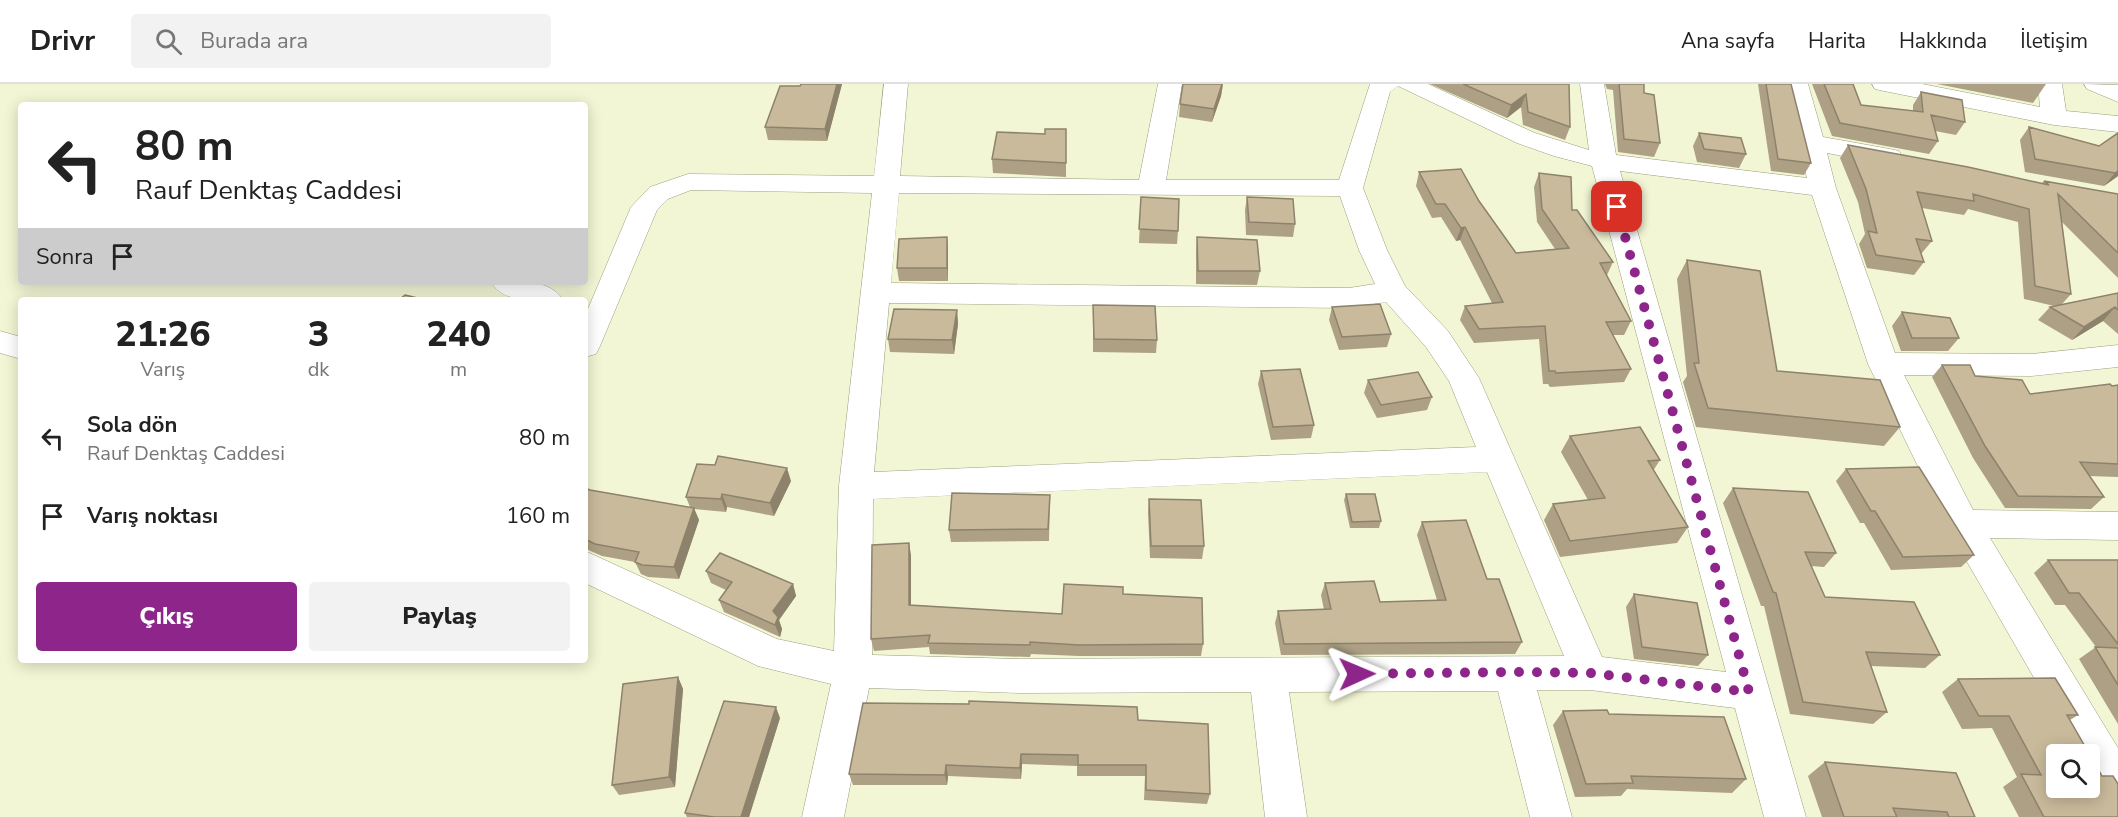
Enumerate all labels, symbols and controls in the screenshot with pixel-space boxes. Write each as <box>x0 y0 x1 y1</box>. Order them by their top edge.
search box <box>131 14 551 68</box>
text: Drivr <box>30 22 95 60</box>
icon: search <box>152 25 185 58</box>
text: Burada ara <box>200 26 308 56</box>
text: Ana sayfa <box>1681 27 1775 55</box>
text: Harita <box>1808 27 1866 55</box>
text: Hakkında <box>1899 27 1987 55</box>
text: İletişim <box>2020 27 2088 55</box>
text: 80 m <box>135 118 234 175</box>
icon: left <box>36 126 114 204</box>
text: Rauf Denktaş Caddesi <box>135 172 402 209</box>
pin <box>1591 181 1642 232</box>
icon: arrive <box>1600 190 1633 223</box>
icon: arrive <box>106 240 139 273</box>
text: Sonra <box>36 242 94 272</box>
text: 21:26 <box>115 310 211 359</box>
text: 3 <box>308 310 329 359</box>
text: 240 <box>426 310 491 359</box>
text: Varış <box>140 356 185 383</box>
text: dk <box>308 356 329 383</box>
text: m <box>450 356 467 383</box>
text: Sola dön <box>87 410 177 440</box>
icon: left <box>36 422 69 455</box>
text: 80 m <box>519 423 570 453</box>
text: Rauf Denktaş Caddesi <box>87 440 285 467</box>
icon: arrive <box>36 500 69 533</box>
text: Varış noktası <box>87 501 218 531</box>
text: 160 m <box>506 501 570 531</box>
button: Çıkış <box>36 582 297 651</box>
button: Paylaş <box>309 582 570 651</box>
position arrow <box>1325 642 1389 706</box>
map controls <box>2046 744 2100 798</box>
button: search <box>2046 744 2100 798</box>

